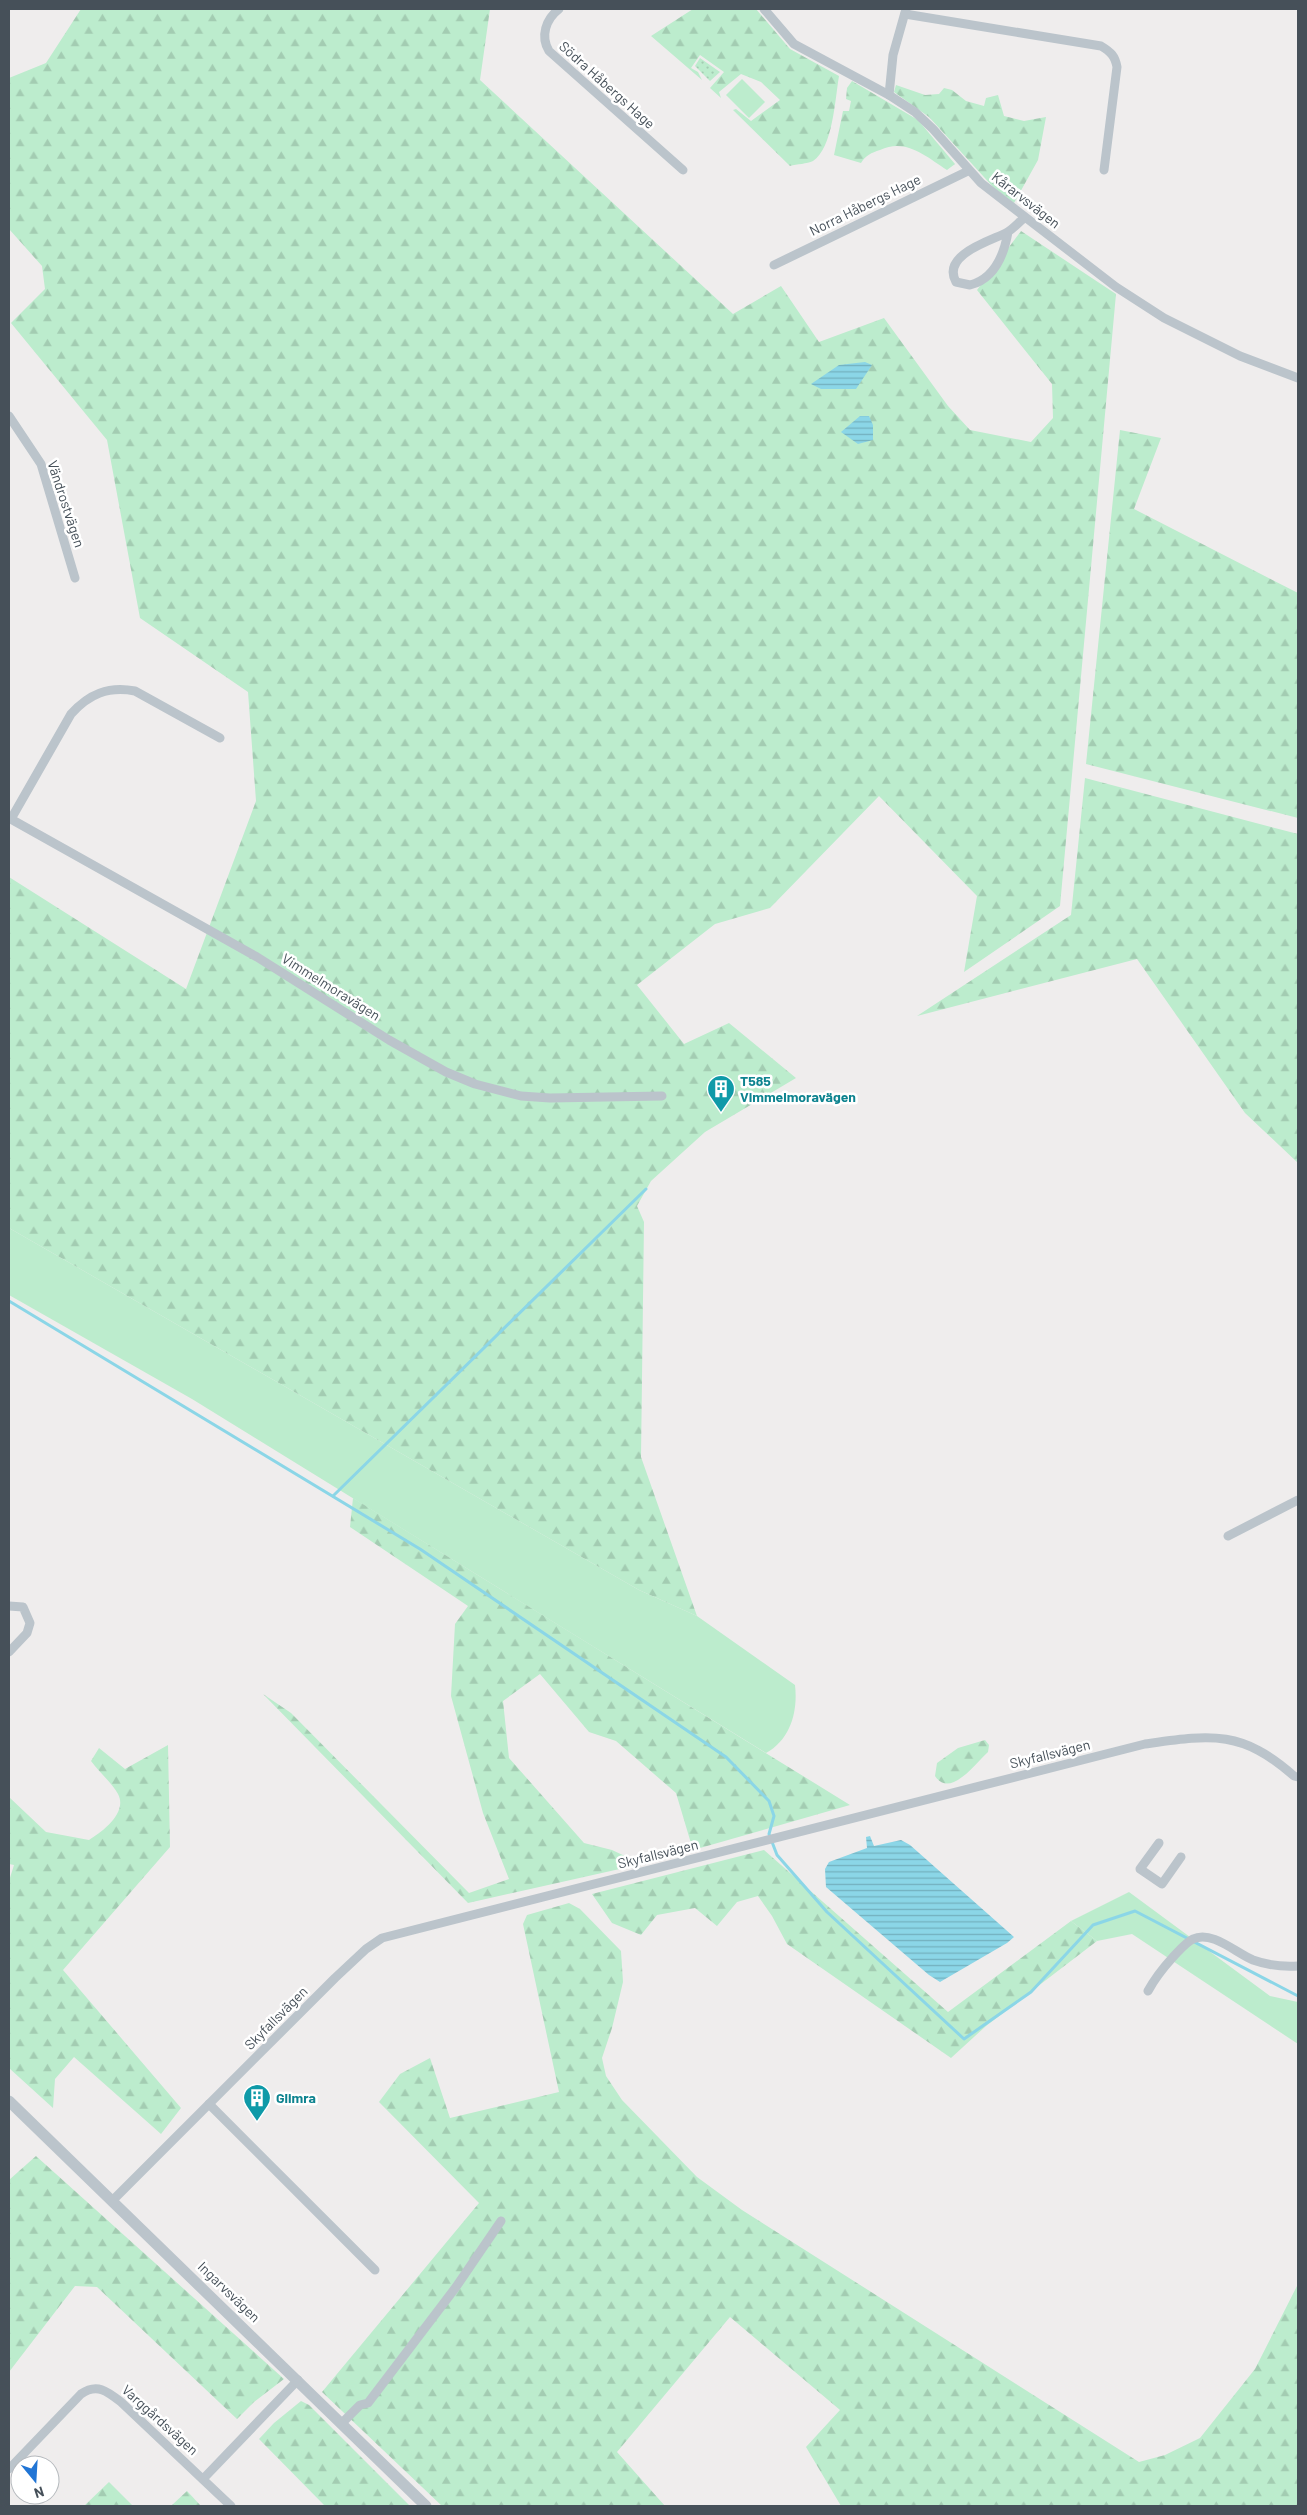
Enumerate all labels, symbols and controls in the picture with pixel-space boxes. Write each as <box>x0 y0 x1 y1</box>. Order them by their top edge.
street label: Södra Håbergs Hage <box>556 37 659 132</box>
street label: Kårarvsvägen <box>989 168 1064 232</box>
street label: Norra Håbergs Hage <box>806 170 923 239</box>
street label: Vändrostvägen <box>44 458 89 549</box>
street label: Vimmelmoravägen <box>279 949 384 1024</box>
place label: T585 Vimmelmoravägen <box>740 1072 856 1105</box>
building icon: T585 Vimmelmoravägen <box>706 1074 736 1113</box>
street label: Skyfallsvägen <box>1008 1735 1092 1772</box>
street label: Skyfallsvägen <box>616 1835 700 1872</box>
street label: Skyfallsvägen <box>241 1983 311 2053</box>
building icon: Glimra <box>242 2083 272 2122</box>
place label: Glimra <box>276 2089 316 2106</box>
street label: Ingarvsvägen <box>195 2258 264 2326</box>
street label: Varggårdsvägen <box>119 2381 202 2458</box>
north arrow <box>10 2455 60 2505</box>
text: N <box>32 2483 46 2502</box>

